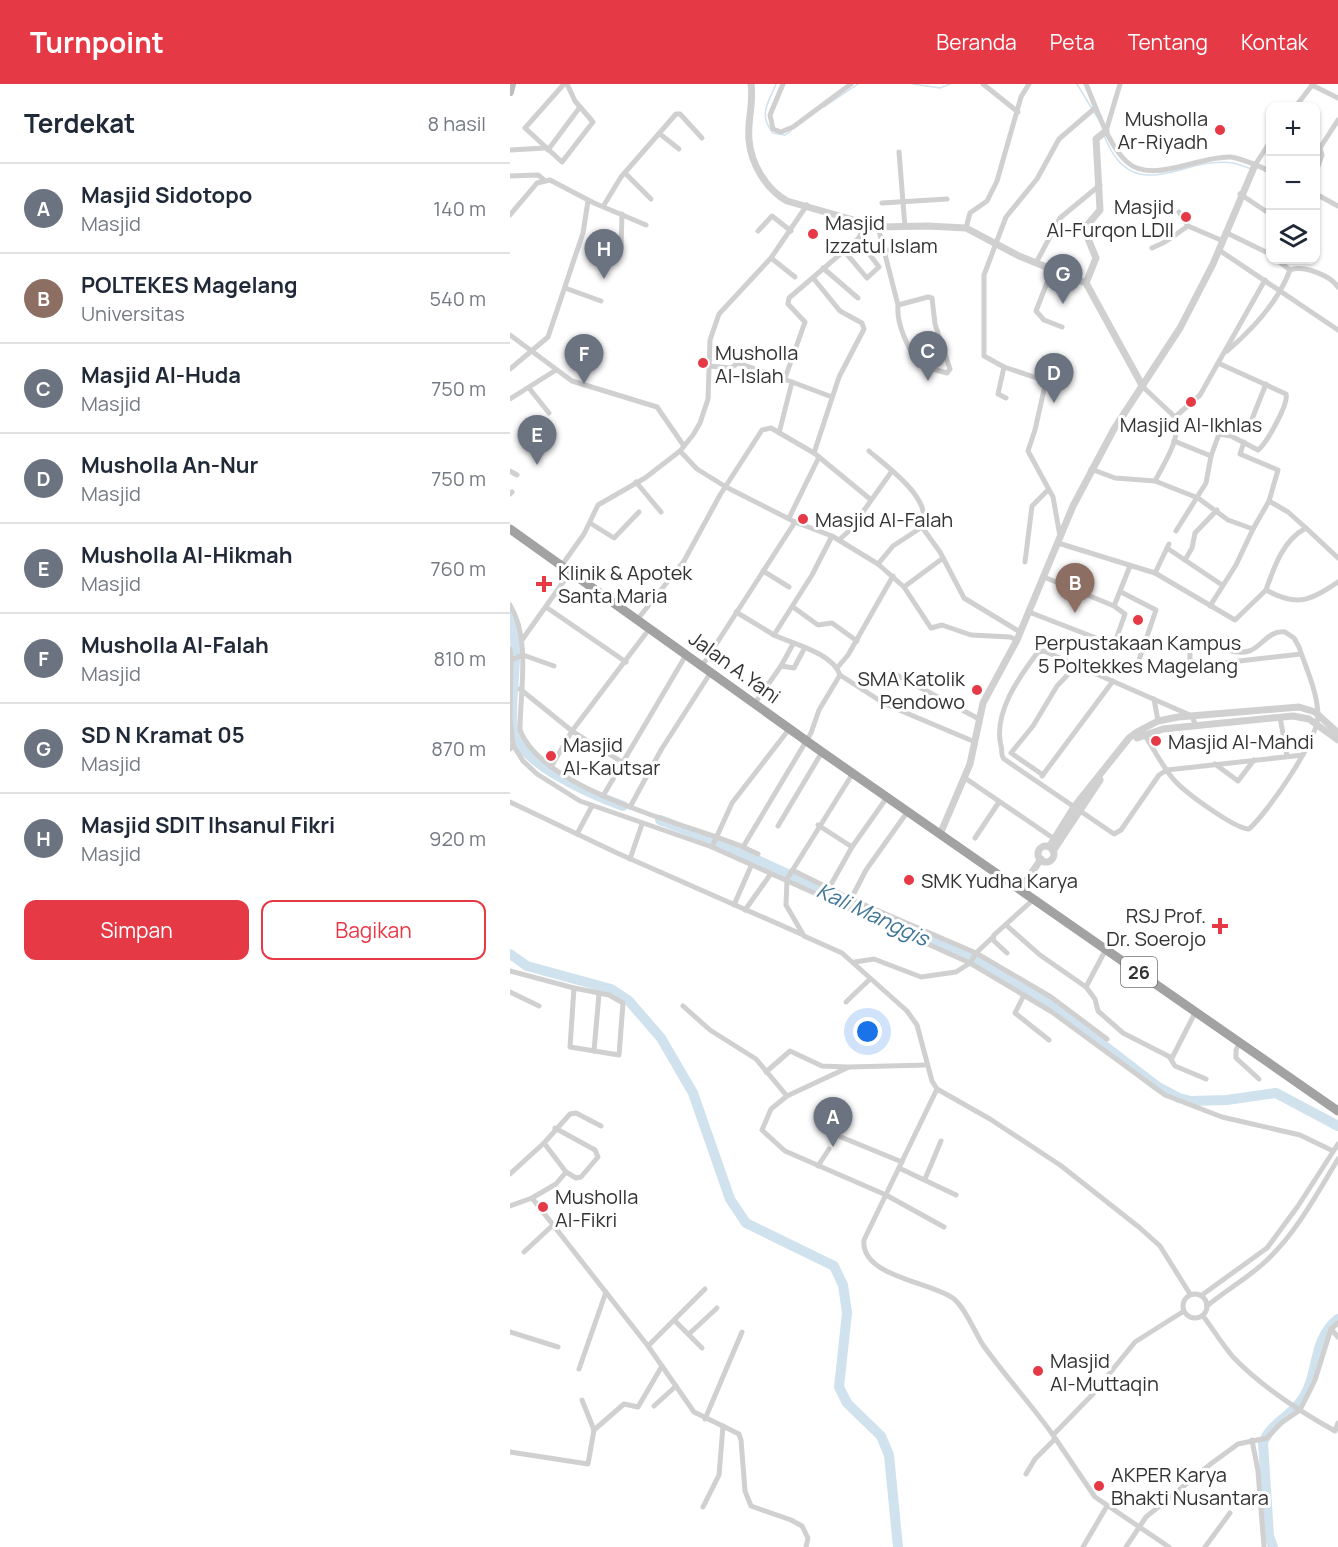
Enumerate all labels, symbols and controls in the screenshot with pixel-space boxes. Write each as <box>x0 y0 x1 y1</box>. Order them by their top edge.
text: Turnpoint <box>30 23 164 61</box>
text: Beranda <box>936 28 1017 56</box>
text: Peta <box>1050 28 1095 56</box>
text: Tentang <box>1128 28 1208 56</box>
text: Kontak <box>1241 28 1308 56</box>
map controls <box>1266 102 1320 264</box>
button: + <box>1266 102 1320 156</box>
text: Terdekat <box>24 105 135 141</box>
place label: Musholla Ar-Riyadh <box>1117 105 1208 155</box>
text: 8 hasil <box>428 110 486 137</box>
marker: Musholla Ar-Riyadh <box>1213 123 1227 137</box>
button: − <box>1266 156 1320 210</box>
text: Masjid Sidotopo <box>81 180 252 210</box>
place label: Masjid Al-Furqon LDII <box>1047 193 1174 243</box>
text: A <box>37 195 50 222</box>
text: 140 m <box>433 195 486 222</box>
place label: Masjid Izzatul Islam <box>825 209 938 259</box>
text: Masjid <box>81 210 141 237</box>
marker: Masjid Al-Furqon LDII <box>1179 210 1193 224</box>
button: layers <box>1266 210 1320 264</box>
marker: Masjid Izzatul Islam <box>806 227 820 241</box>
pin: H <box>584 230 623 279</box>
pin: G <box>1044 254 1082 304</box>
text: POLTEKES Magelang <box>81 270 298 300</box>
text: B <box>37 285 50 312</box>
text: 540 m <box>430 285 486 312</box>
text: Universitas <box>81 300 185 327</box>
pin: C <box>908 332 948 381</box>
pin: F <box>564 334 604 384</box>
place label: Musholla Al-Islah <box>715 339 798 389</box>
pin: D <box>1034 354 1074 403</box>
marker: Musholla Al-Islah <box>696 356 710 370</box>
text: Masjid Al-Huda <box>81 360 241 390</box>
text: C <box>36 375 51 402</box>
text: 750 m <box>431 375 486 402</box>
text: Masjid <box>81 390 141 417</box>
marker: Masjid Al-Ikhlas <box>1184 395 1198 409</box>
place label: Masjid Al-Ikhlas <box>1120 411 1262 438</box>
pin: E <box>518 416 556 465</box>
text: Musholla An-Nur <box>81 450 258 480</box>
text: D <box>36 465 51 492</box>
text: 750 m <box>431 465 486 492</box>
text: Masjid <box>81 480 141 507</box>
place label: Masjid Al-Falah <box>815 506 953 533</box>
marker: Masjid Al-Falah <box>796 512 810 526</box>
text: Musholla Al-Hikmah <box>81 540 293 570</box>
text: E <box>38 555 49 582</box>
text: 760 m <box>430 555 486 582</box>
place label: Klinik & Apotek Santa Maria <box>558 559 693 609</box>
pin: B <box>1056 564 1094 613</box>
text: Masjid <box>81 570 141 597</box>
marker: Klinik & Apotek Santa Maria <box>535 575 553 593</box>
marker: Perpustakaan Kampus 5 Poltekkes Magelang <box>1131 613 1145 627</box>
street label: Jalan A.Yani <box>684 625 786 709</box>
place label: Perpustakaan Kampus 5 Poltekkes Magelang <box>1035 629 1241 679</box>
text: Musholla Al-Falah <box>81 630 269 660</box>
text: F <box>38 645 49 672</box>
text: 810 m <box>433 645 486 672</box>
text: Masjid <box>81 660 141 687</box>
place label: SMA Katolik Pendowo <box>858 665 966 715</box>
marker: SMA Katolik Pendowo <box>970 683 984 697</box>
text: SD N Kramat 05 <box>81 720 245 750</box>
place label: Masjid Al-Mahdi <box>1168 728 1314 755</box>
place label: Masjid Al-Kautsar <box>563 731 660 781</box>
marker: Masjid Al-Mahdi <box>1149 734 1163 748</box>
text: G <box>36 735 51 762</box>
text: 870 m <box>431 735 486 762</box>
marker: Masjid Al-Kautsar <box>544 749 558 763</box>
text: Masjid <box>81 750 141 777</box>
text: Masjid SDIT Ihsanul Fikri <box>81 810 335 840</box>
text: H <box>36 825 51 852</box>
text: 920 m <box>429 825 486 852</box>
text: Masjid <box>81 840 141 867</box>
place label: SMK Yudha Karya <box>921 867 1078 894</box>
marker: SMK Yudha Karya <box>902 873 916 887</box>
water label: Kali Manggis <box>812 876 935 953</box>
button: Simpan <box>24 900 249 960</box>
button: Bagikan <box>261 900 486 960</box>
place label: RSJ Prof. Dr. Soerojo <box>1106 902 1206 952</box>
marker: RSJ Prof. Dr. Soerojo <box>1211 917 1229 935</box>
road number: 26 <box>1121 957 1157 987</box>
your location <box>853 1017 882 1046</box>
pin: A <box>814 1098 852 1147</box>
place label: Musholla Al-Fikri <box>555 1183 638 1233</box>
marker: Musholla Al-Fikri <box>536 1200 550 1214</box>
place label: Masjid Al-Muttaqin <box>1050 1347 1159 1397</box>
marker: Masjid Al-Muttaqin <box>1031 1364 1045 1378</box>
place label: AKPER Karya Bhakti Nusantara <box>1111 1461 1269 1511</box>
marker: AKPER Karya Bhakti Nusantara <box>1092 1479 1106 1493</box>

